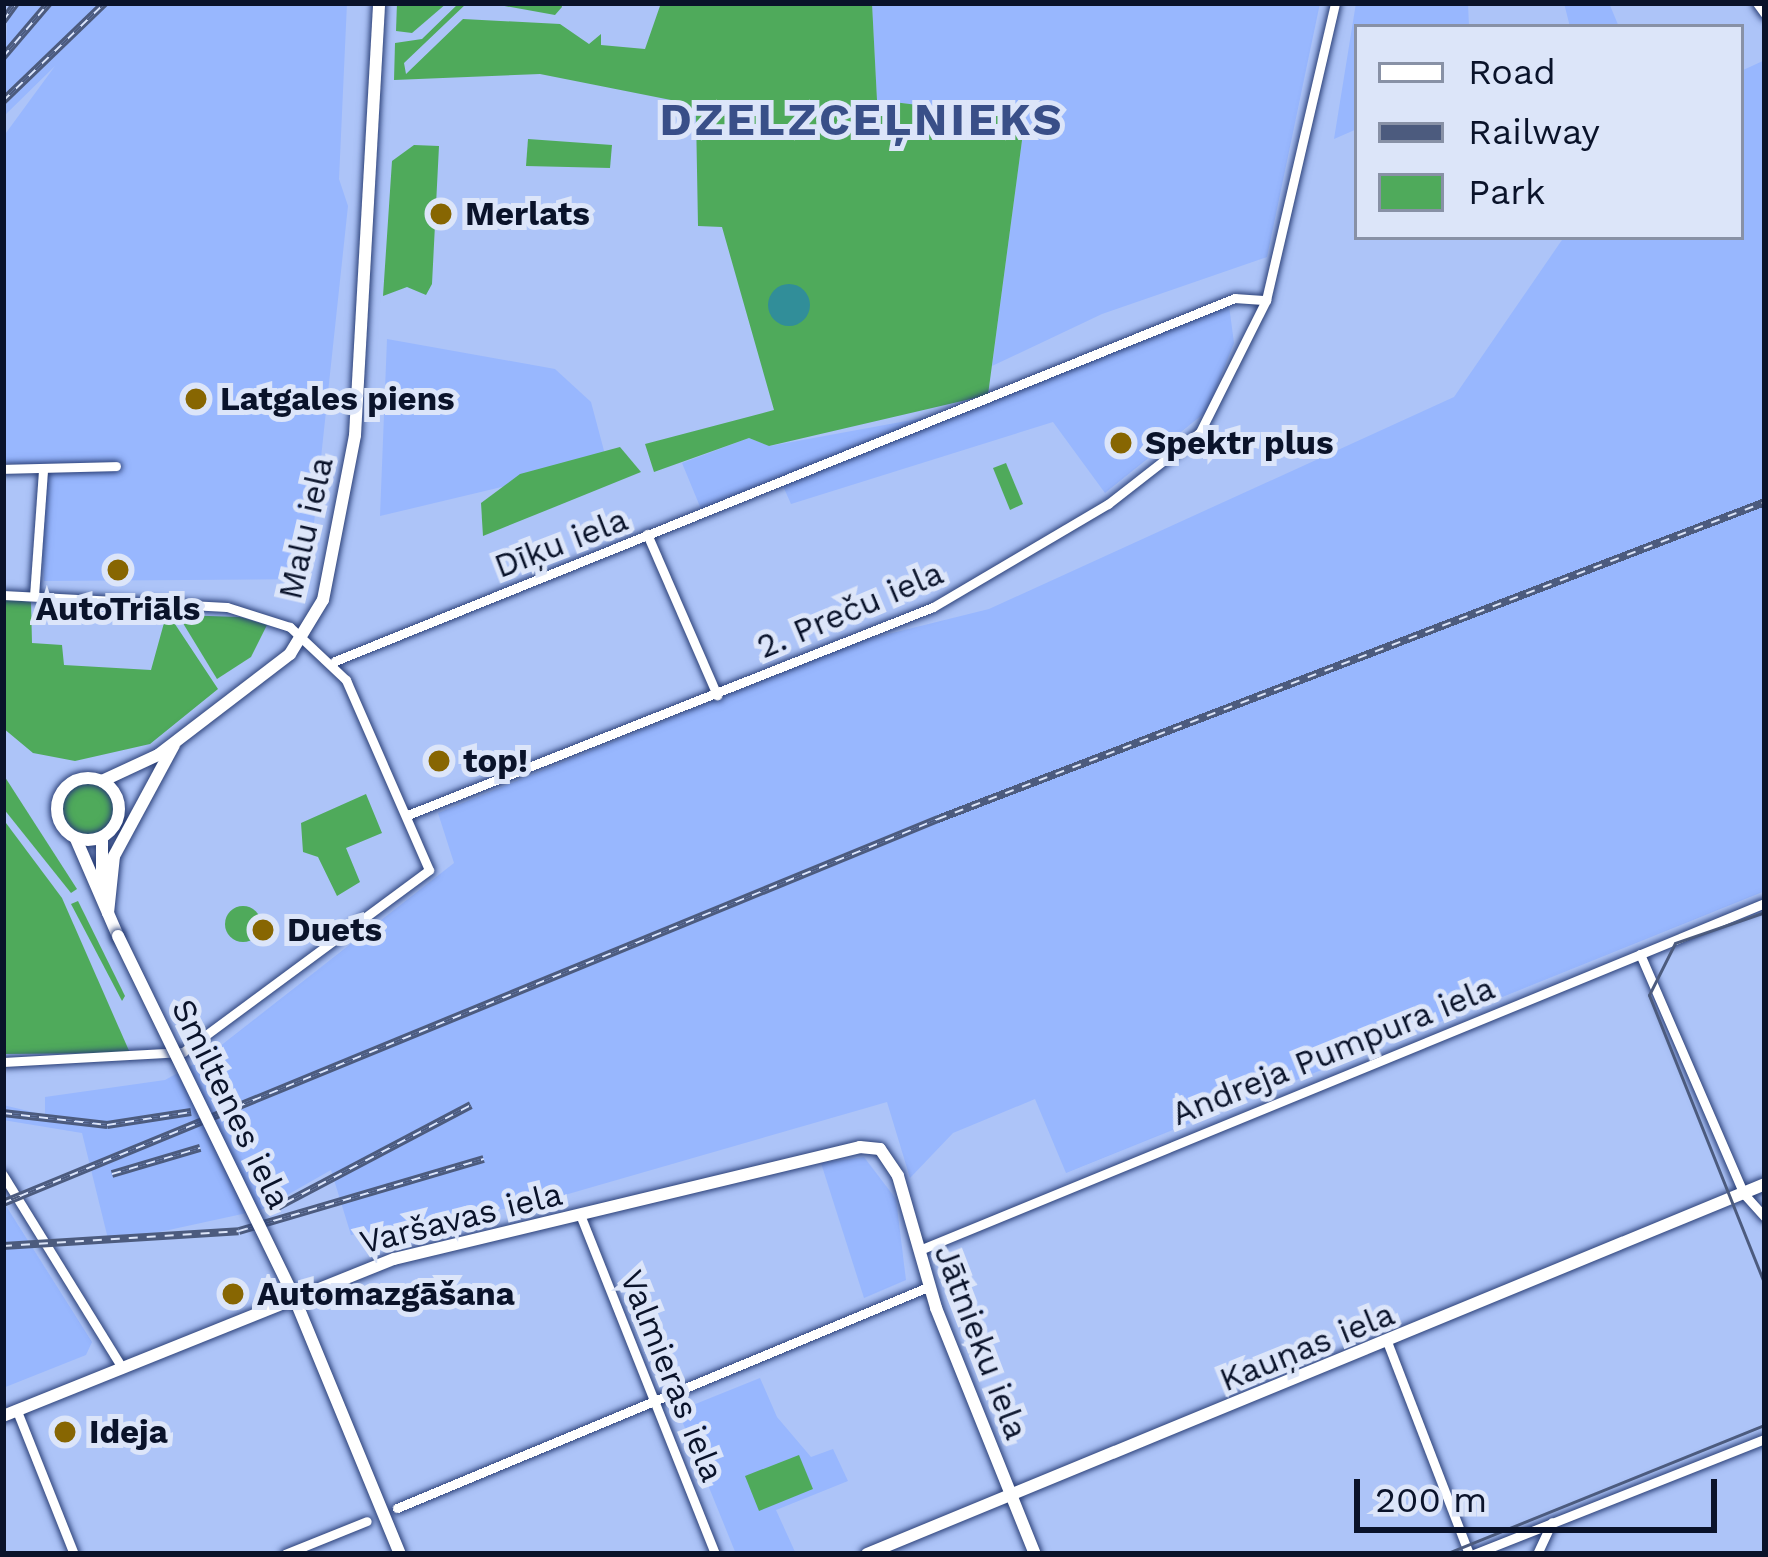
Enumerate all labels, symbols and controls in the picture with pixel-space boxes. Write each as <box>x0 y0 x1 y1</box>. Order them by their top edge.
legend <box>1354 24 1744 240</box>
text: Road <box>1468 51 1556 93</box>
district label: DZELZCEĻNIEKS <box>660 93 1064 147</box>
text: Railway <box>1468 111 1600 153</box>
text: Park <box>1468 171 1545 213</box>
place label: Merlats <box>465 194 590 234</box>
marker: Merlats <box>428 201 454 227</box>
place label: Latgales piens <box>220 379 455 419</box>
marker: Latgales piens <box>183 386 209 412</box>
place label: Spektr plus <box>1145 423 1334 463</box>
marker: Spektr plus <box>1108 430 1134 456</box>
street label: Malu iela <box>270 453 342 603</box>
street label: Dīķu iela <box>489 500 633 586</box>
street label: 2. Preču iela <box>751 553 949 667</box>
marker: AutoTriāls <box>105 557 131 583</box>
place label: AutoTriāls <box>36 589 200 629</box>
place label: top! <box>463 741 528 781</box>
marker: top! <box>426 748 452 774</box>
place label: Duets <box>287 910 382 950</box>
marker: Duets <box>250 917 276 943</box>
street label: Andreja Pumpura iela <box>1165 968 1501 1134</box>
street label: Smiltenes iela <box>163 993 299 1215</box>
street label: Varšavas iela <box>356 1174 566 1262</box>
street label: Jātnieku iela <box>926 1239 1036 1445</box>
street label: Valmieras iela <box>612 1265 732 1487</box>
place label: Automazgāšana <box>257 1274 515 1314</box>
marker: Automazgāšana <box>220 1281 246 1307</box>
street label: Kauņas iela <box>1214 1294 1400 1400</box>
place label: Ideja <box>89 1412 168 1452</box>
marker: Ideja <box>52 1419 78 1445</box>
scale bar <box>1360 1455 1723 1529</box>
text: 200 m <box>1375 1479 1487 1521</box>

